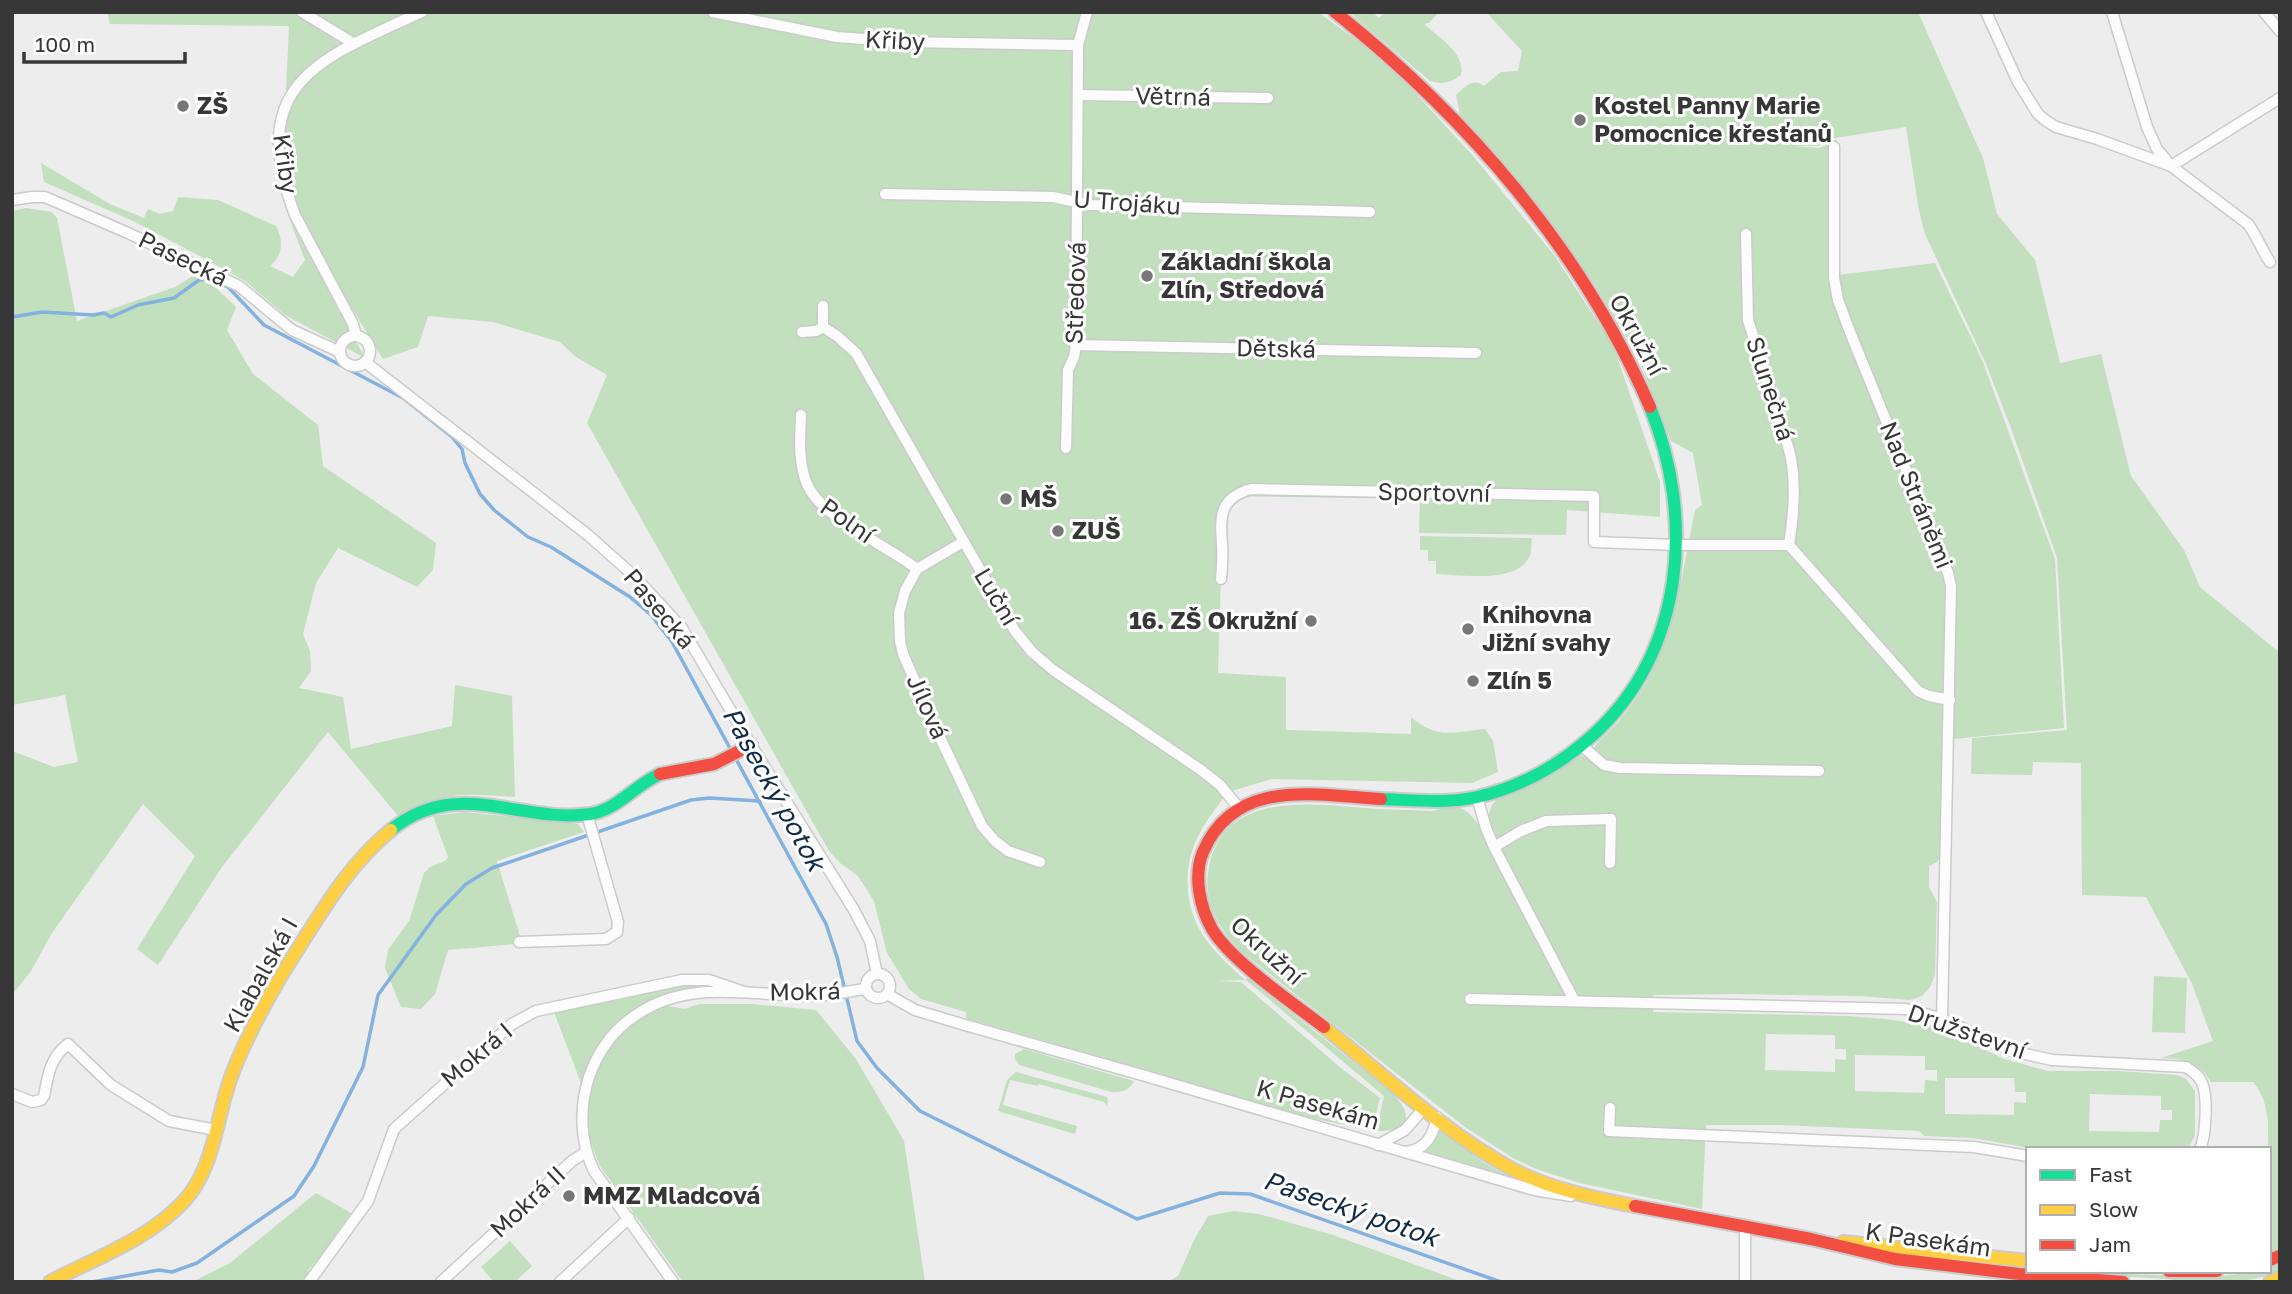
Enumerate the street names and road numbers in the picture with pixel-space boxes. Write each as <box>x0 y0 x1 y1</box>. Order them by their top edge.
street label: Křiby <box>864 23 926 56</box>
street label: Větrná <box>1135 80 1211 111</box>
street label: Křiby <box>268 132 305 196</box>
street label: U Trojáku <box>1072 183 1182 220</box>
street label: Pasecká <box>134 224 233 292</box>
street label: Středová <box>1058 241 1091 345</box>
street label: Okružní <box>1604 288 1673 381</box>
street label: Dětská <box>1236 332 1316 363</box>
street label: Slunečná <box>1741 333 1802 444</box>
street label: Nad Stráněmi <box>1875 417 1960 572</box>
street label: Sportovní <box>1378 476 1492 507</box>
street label: Polní <box>815 491 882 549</box>
street label: Pasecká <box>618 562 702 654</box>
street label: Luční <box>969 562 1026 632</box>
street label: Jílová <box>901 669 955 743</box>
street label: Okružní <box>1225 909 1312 991</box>
street label: Klabalská I <box>216 912 303 1037</box>
street label: Mokrá <box>769 975 841 1006</box>
street label: Družstevní <box>1904 997 2032 1065</box>
street label: Mokrá I <box>434 1015 518 1092</box>
street label: K Pasekám <box>1254 1072 1383 1135</box>
street label: Mokrá II <box>483 1159 571 1243</box>
street label: K Pasekám <box>1864 1215 1993 1262</box>

